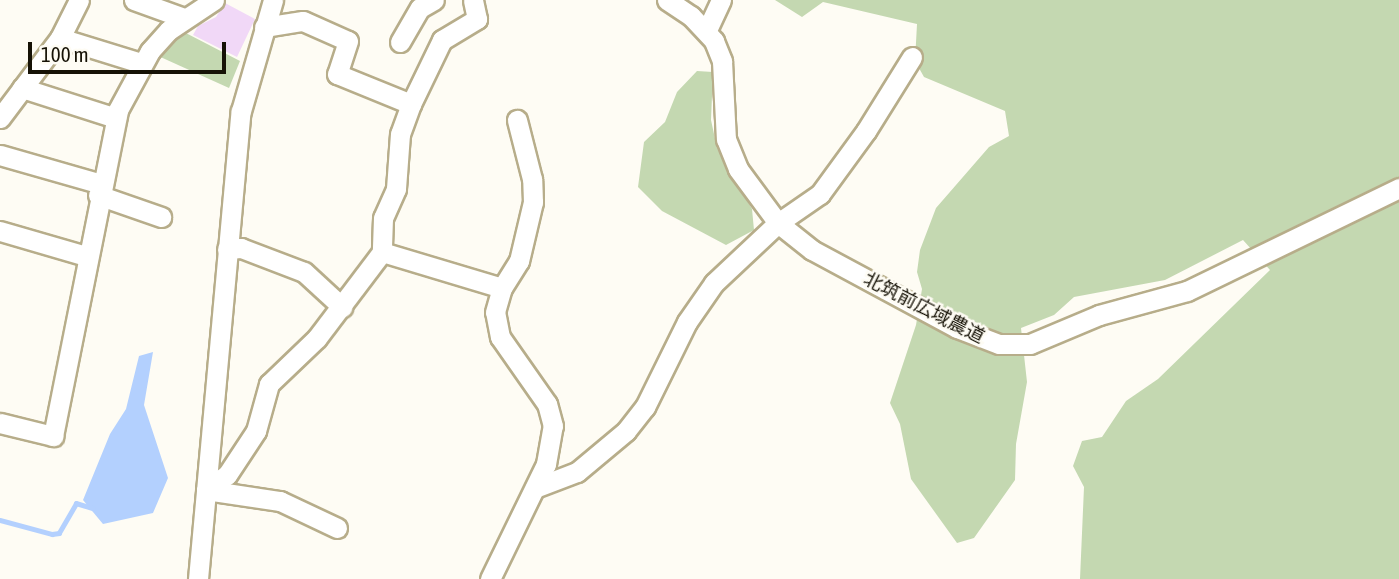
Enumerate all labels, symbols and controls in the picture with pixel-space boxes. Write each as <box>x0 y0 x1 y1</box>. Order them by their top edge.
scale bar <box>32 28 229 72</box>
text: 100 m <box>41 42 89 66</box>
street label: 北筑前広域農道 <box>860 268 988 348</box>

